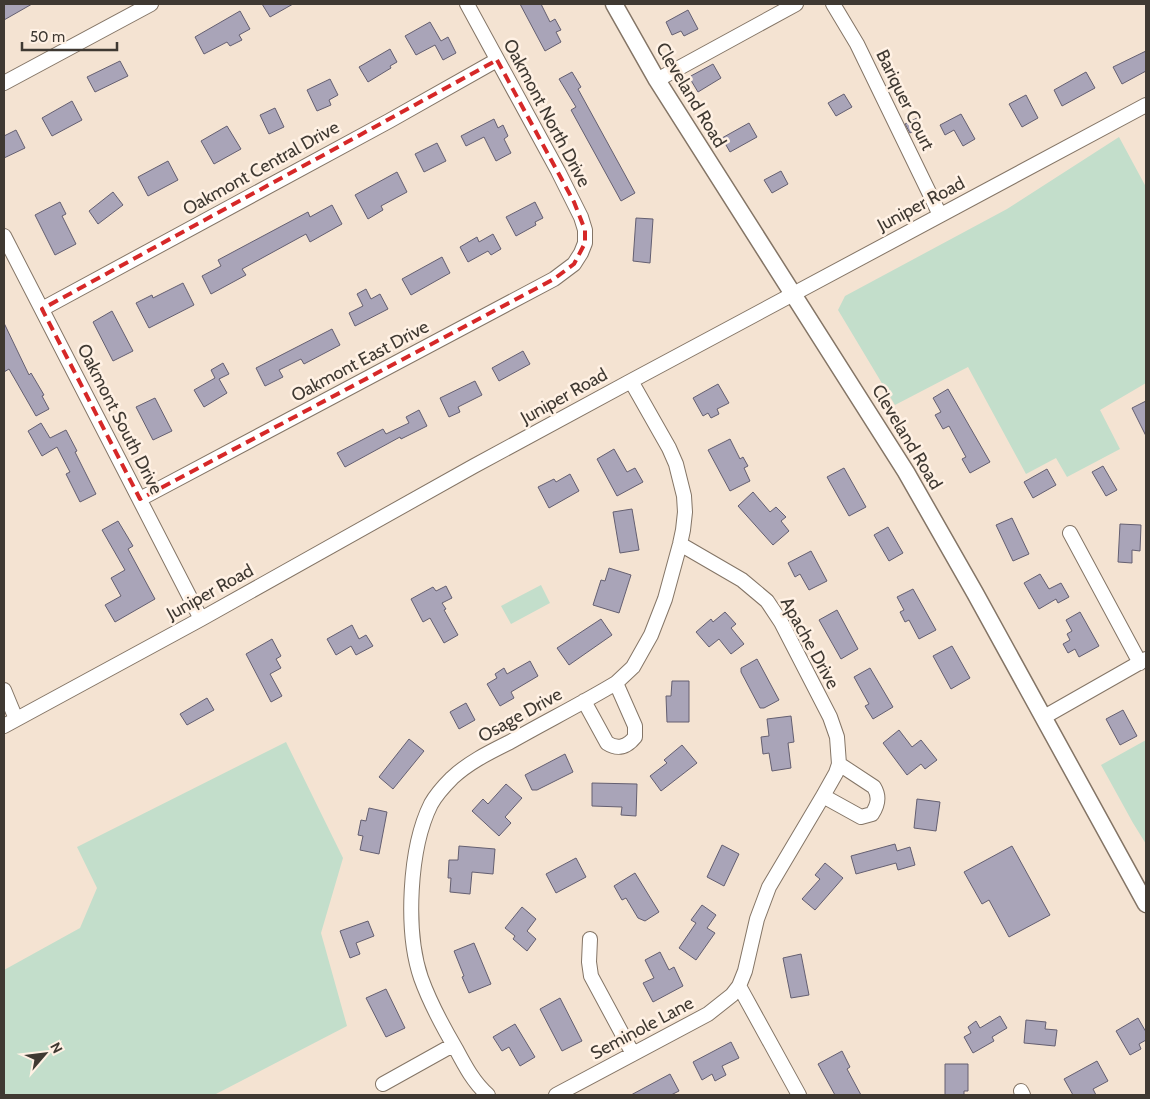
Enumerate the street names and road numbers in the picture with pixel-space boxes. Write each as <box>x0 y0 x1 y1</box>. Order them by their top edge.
street label: Oakmont North Drive <box>499 35 595 191</box>
street label: Cleveland Road <box>651 39 731 151</box>
street label: Bariquer Court <box>871 46 939 154</box>
street label: Oakmont Central Drive <box>179 116 343 220</box>
street label: Juniper Road <box>873 172 968 237</box>
street label: Oakmont East Drive <box>287 315 433 407</box>
street label: Oakmont South Drive <box>72 340 168 498</box>
street label: Juniper Road <box>516 363 611 429</box>
street label: Cleveland Road <box>867 381 947 493</box>
street label: Juniper Road <box>162 559 257 625</box>
street label: Apache Drive <box>776 593 844 693</box>
street label: Osage Drive <box>474 683 566 747</box>
street label: Seminole Lane <box>587 992 697 1064</box>

